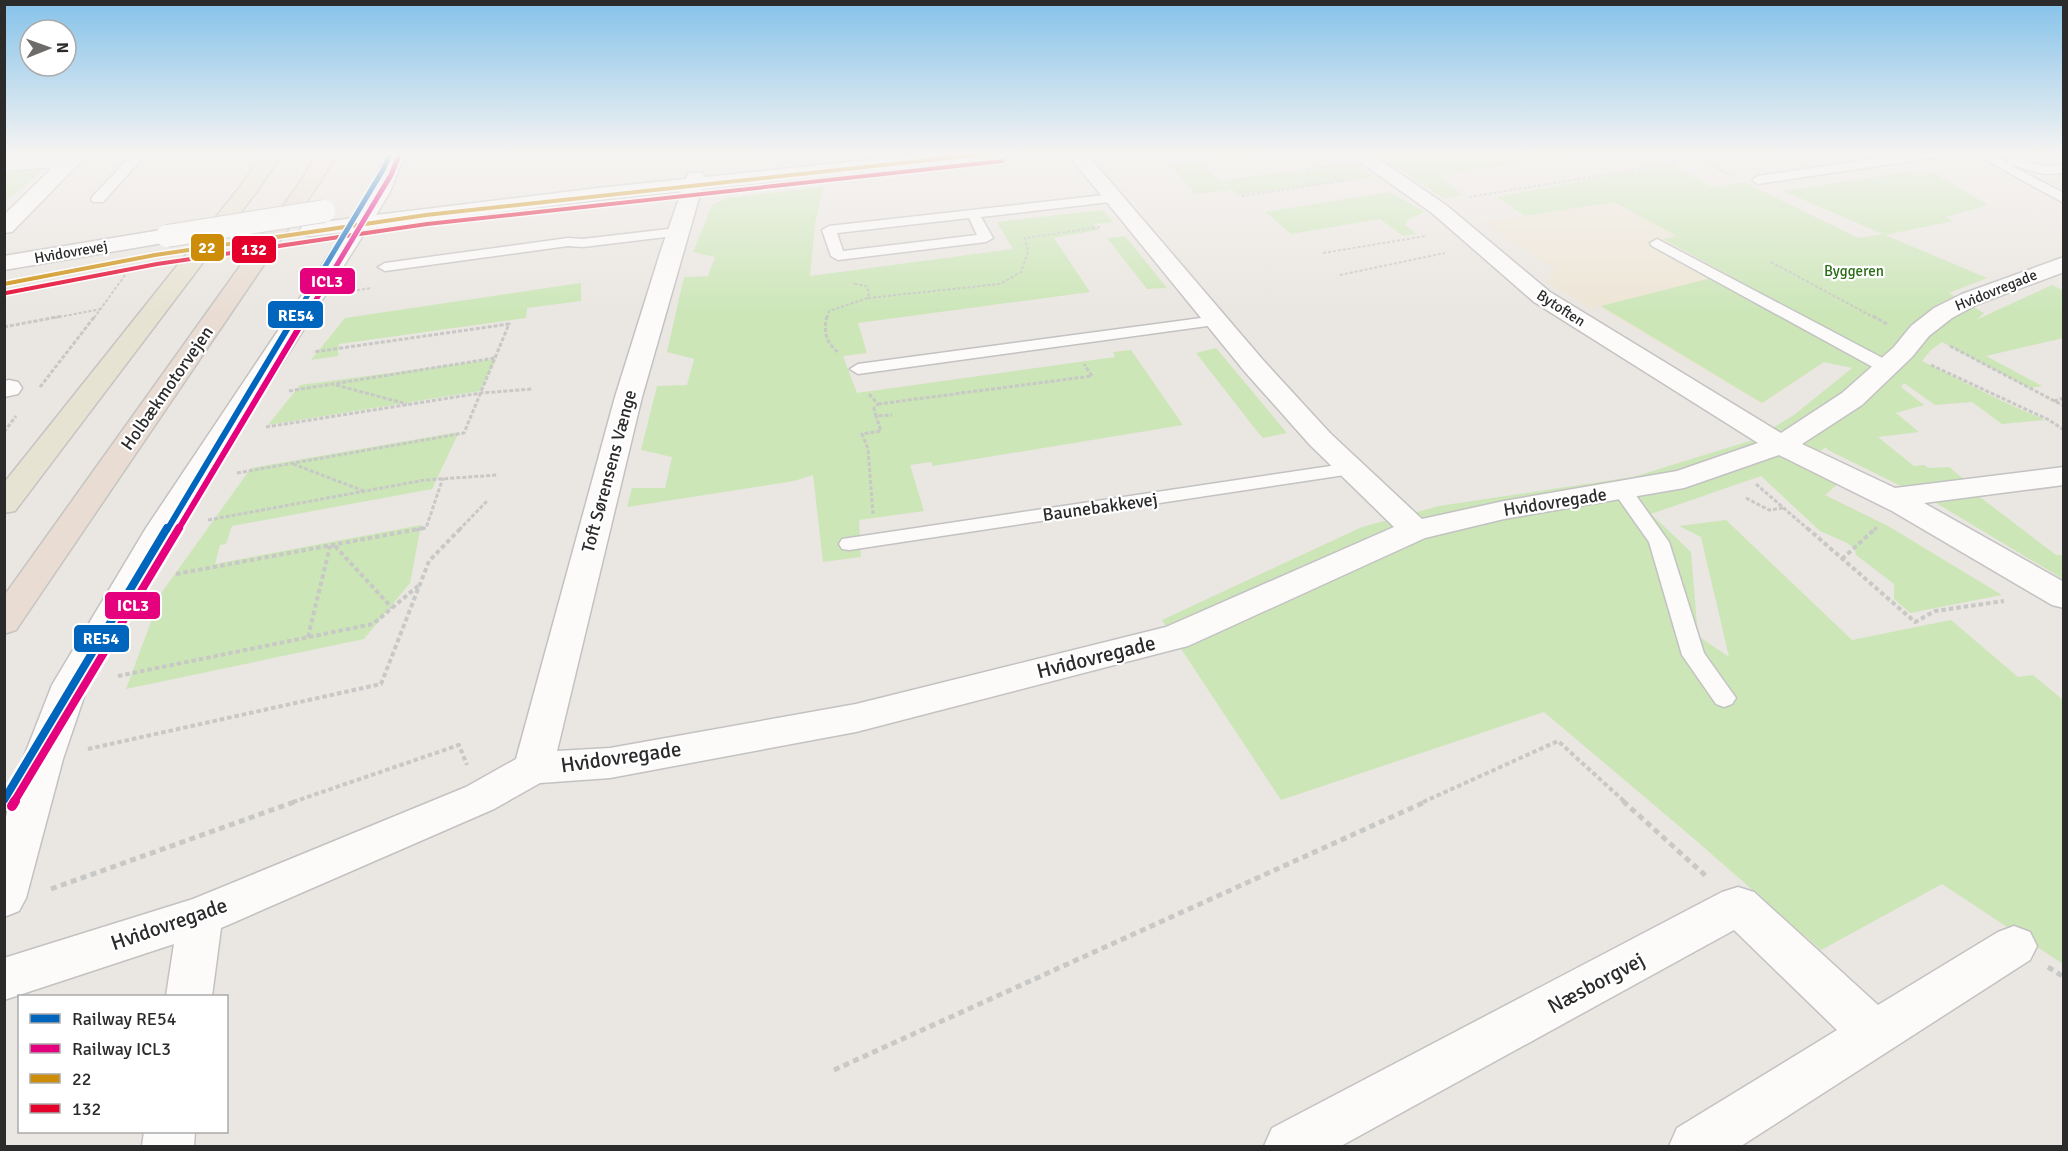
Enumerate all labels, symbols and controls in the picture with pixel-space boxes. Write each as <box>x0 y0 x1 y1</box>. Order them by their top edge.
north arrow <box>18 18 78 78</box>
text: N <box>52 42 72 53</box>
line badge: 22 <box>190 233 225 262</box>
line badge: 132 <box>231 235 277 264</box>
street label: Hvidovrevej <box>33 237 109 267</box>
text: 22 <box>198 238 216 258</box>
text: 132 <box>241 240 267 260</box>
park label: Byggeren <box>1824 262 1884 280</box>
street label: Hvidovregade <box>1952 265 2040 315</box>
line badge: ICL3 <box>299 267 356 295</box>
text: ICL3 <box>311 272 343 292</box>
street label: Bytoften <box>1533 286 1589 330</box>
line badge: RE54 <box>267 300 324 329</box>
text: RE54 <box>278 306 314 326</box>
street label: Holbækmotorvejen <box>116 322 218 454</box>
street label: Toft Sørensens Vænge <box>577 387 641 555</box>
street label: Hvidovregade <box>1502 483 1608 521</box>
street label: Baunebakkevej <box>1041 488 1159 526</box>
line badge: ICL3 <box>104 591 161 620</box>
text: ICL3 <box>117 596 149 616</box>
line badge: RE54 <box>73 624 130 653</box>
text: RE54 <box>83 629 119 649</box>
street label: Hvidovregade <box>1034 630 1158 684</box>
street label: Hvidovregade <box>559 736 683 778</box>
street label: Hvidovregade <box>107 892 231 956</box>
street label: Næsborgvej <box>1543 947 1649 1019</box>
legend <box>18 995 228 1133</box>
text: Railway RE54 <box>72 1008 177 1030</box>
text: Railway ICL3 <box>72 1038 171 1060</box>
text: 22 <box>72 1068 91 1090</box>
text: 132 <box>72 1098 101 1120</box>

